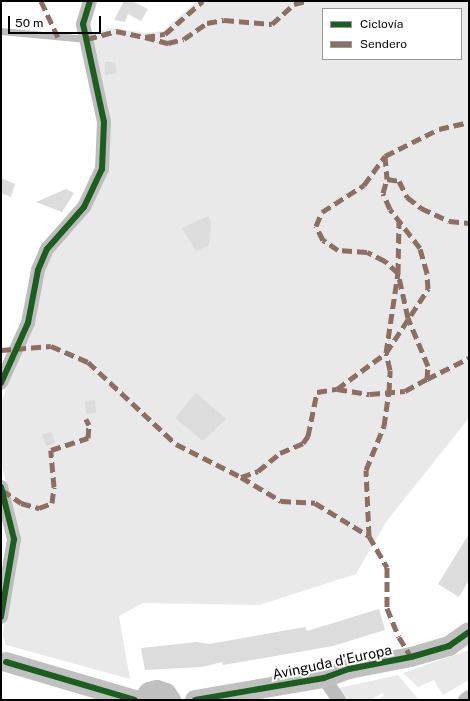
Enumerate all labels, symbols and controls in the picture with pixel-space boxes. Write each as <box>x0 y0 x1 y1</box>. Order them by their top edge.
scale bar <box>10 8 103 34</box>
legend <box>322 8 462 60</box>
text: 50 m <box>15 16 43 30</box>
text: Ciclovía <box>360 17 403 31</box>
text: Sendero <box>360 37 407 51</box>
street label: Avinguda d'Europa <box>271 641 393 683</box>

